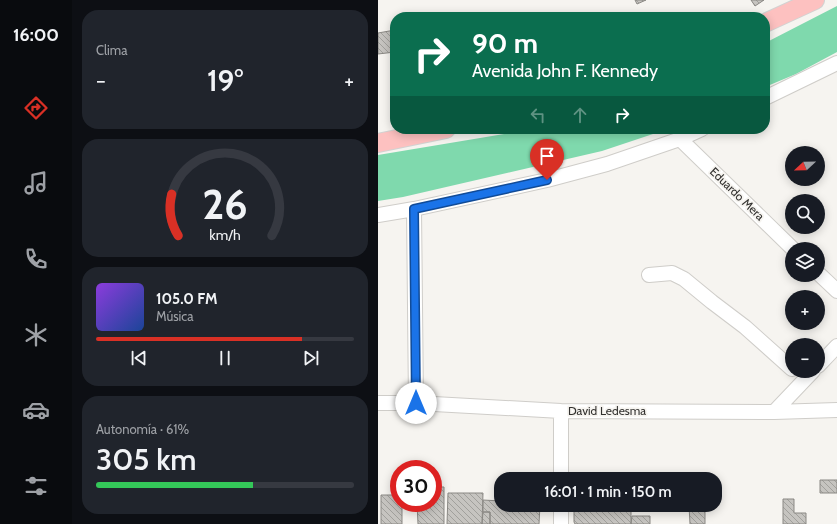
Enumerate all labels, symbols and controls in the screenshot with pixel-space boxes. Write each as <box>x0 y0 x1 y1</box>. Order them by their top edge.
text: 16:00 <box>13 24 59 46</box>
text: 90 m <box>472 26 538 60</box>
icon: right <box>406 28 458 80</box>
text: Clima <box>96 42 127 58</box>
text: Avenida John F. Kennedy <box>472 60 658 82</box>
text: 19° <box>207 62 243 99</box>
text: − <box>96 67 106 94</box>
text: + <box>344 67 354 94</box>
icon: directions <box>22 94 50 122</box>
icon: left <box>527 104 549 126</box>
icon: ahead <box>569 104 591 126</box>
icon: right <box>611 104 633 126</box>
pin <box>530 139 564 180</box>
icon: arrive <box>536 145 558 167</box>
north arrow <box>785 146 825 186</box>
map controls <box>785 146 825 378</box>
street label: Eduardo Mera <box>707 164 768 224</box>
icon: music <box>22 169 50 197</box>
text: 26 <box>202 179 248 229</box>
button: search <box>785 194 825 234</box>
text: km/h <box>209 225 241 243</box>
button: layers <box>785 242 825 282</box>
icon: phone <box>22 245 50 273</box>
text: 105.0 FM <box>156 290 217 308</box>
button: + <box>785 290 825 330</box>
text: Música <box>156 308 194 324</box>
icon: climate <box>22 321 50 349</box>
button: − <box>785 338 825 378</box>
icon: previous <box>128 347 150 369</box>
icon: pause <box>214 347 236 369</box>
icon: next <box>300 347 322 369</box>
position arrow <box>395 382 437 424</box>
icon: car <box>22 396 50 424</box>
street label: David Ledesma <box>568 403 646 418</box>
text: Autonomía · 61% <box>96 421 189 437</box>
text: 305 km <box>96 441 197 478</box>
speed limit sign: 30 <box>390 460 442 512</box>
icon: filters <box>22 472 50 500</box>
text: 16:01 · 1 min · 150 m <box>544 483 672 501</box>

